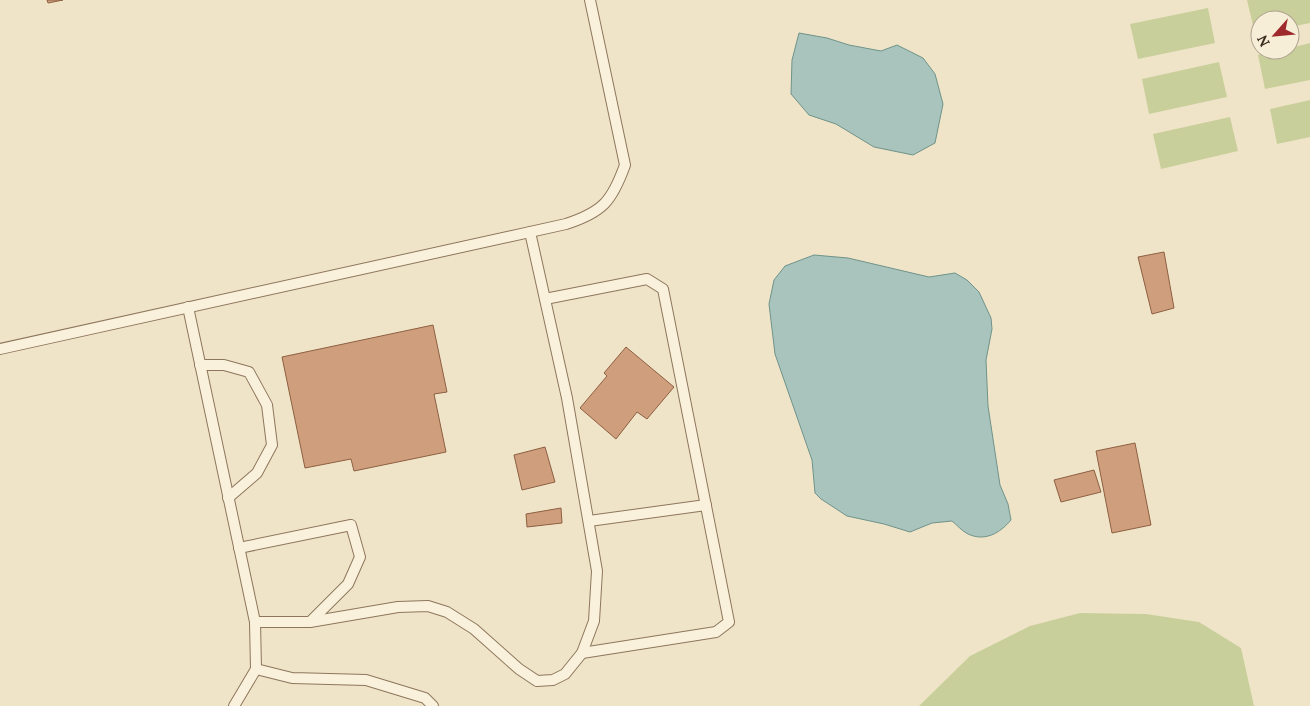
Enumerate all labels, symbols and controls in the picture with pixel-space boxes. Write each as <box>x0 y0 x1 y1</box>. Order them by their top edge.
north arrow <box>1250 10 1300 60</box>
text: N <box>1253 32 1274 50</box>

